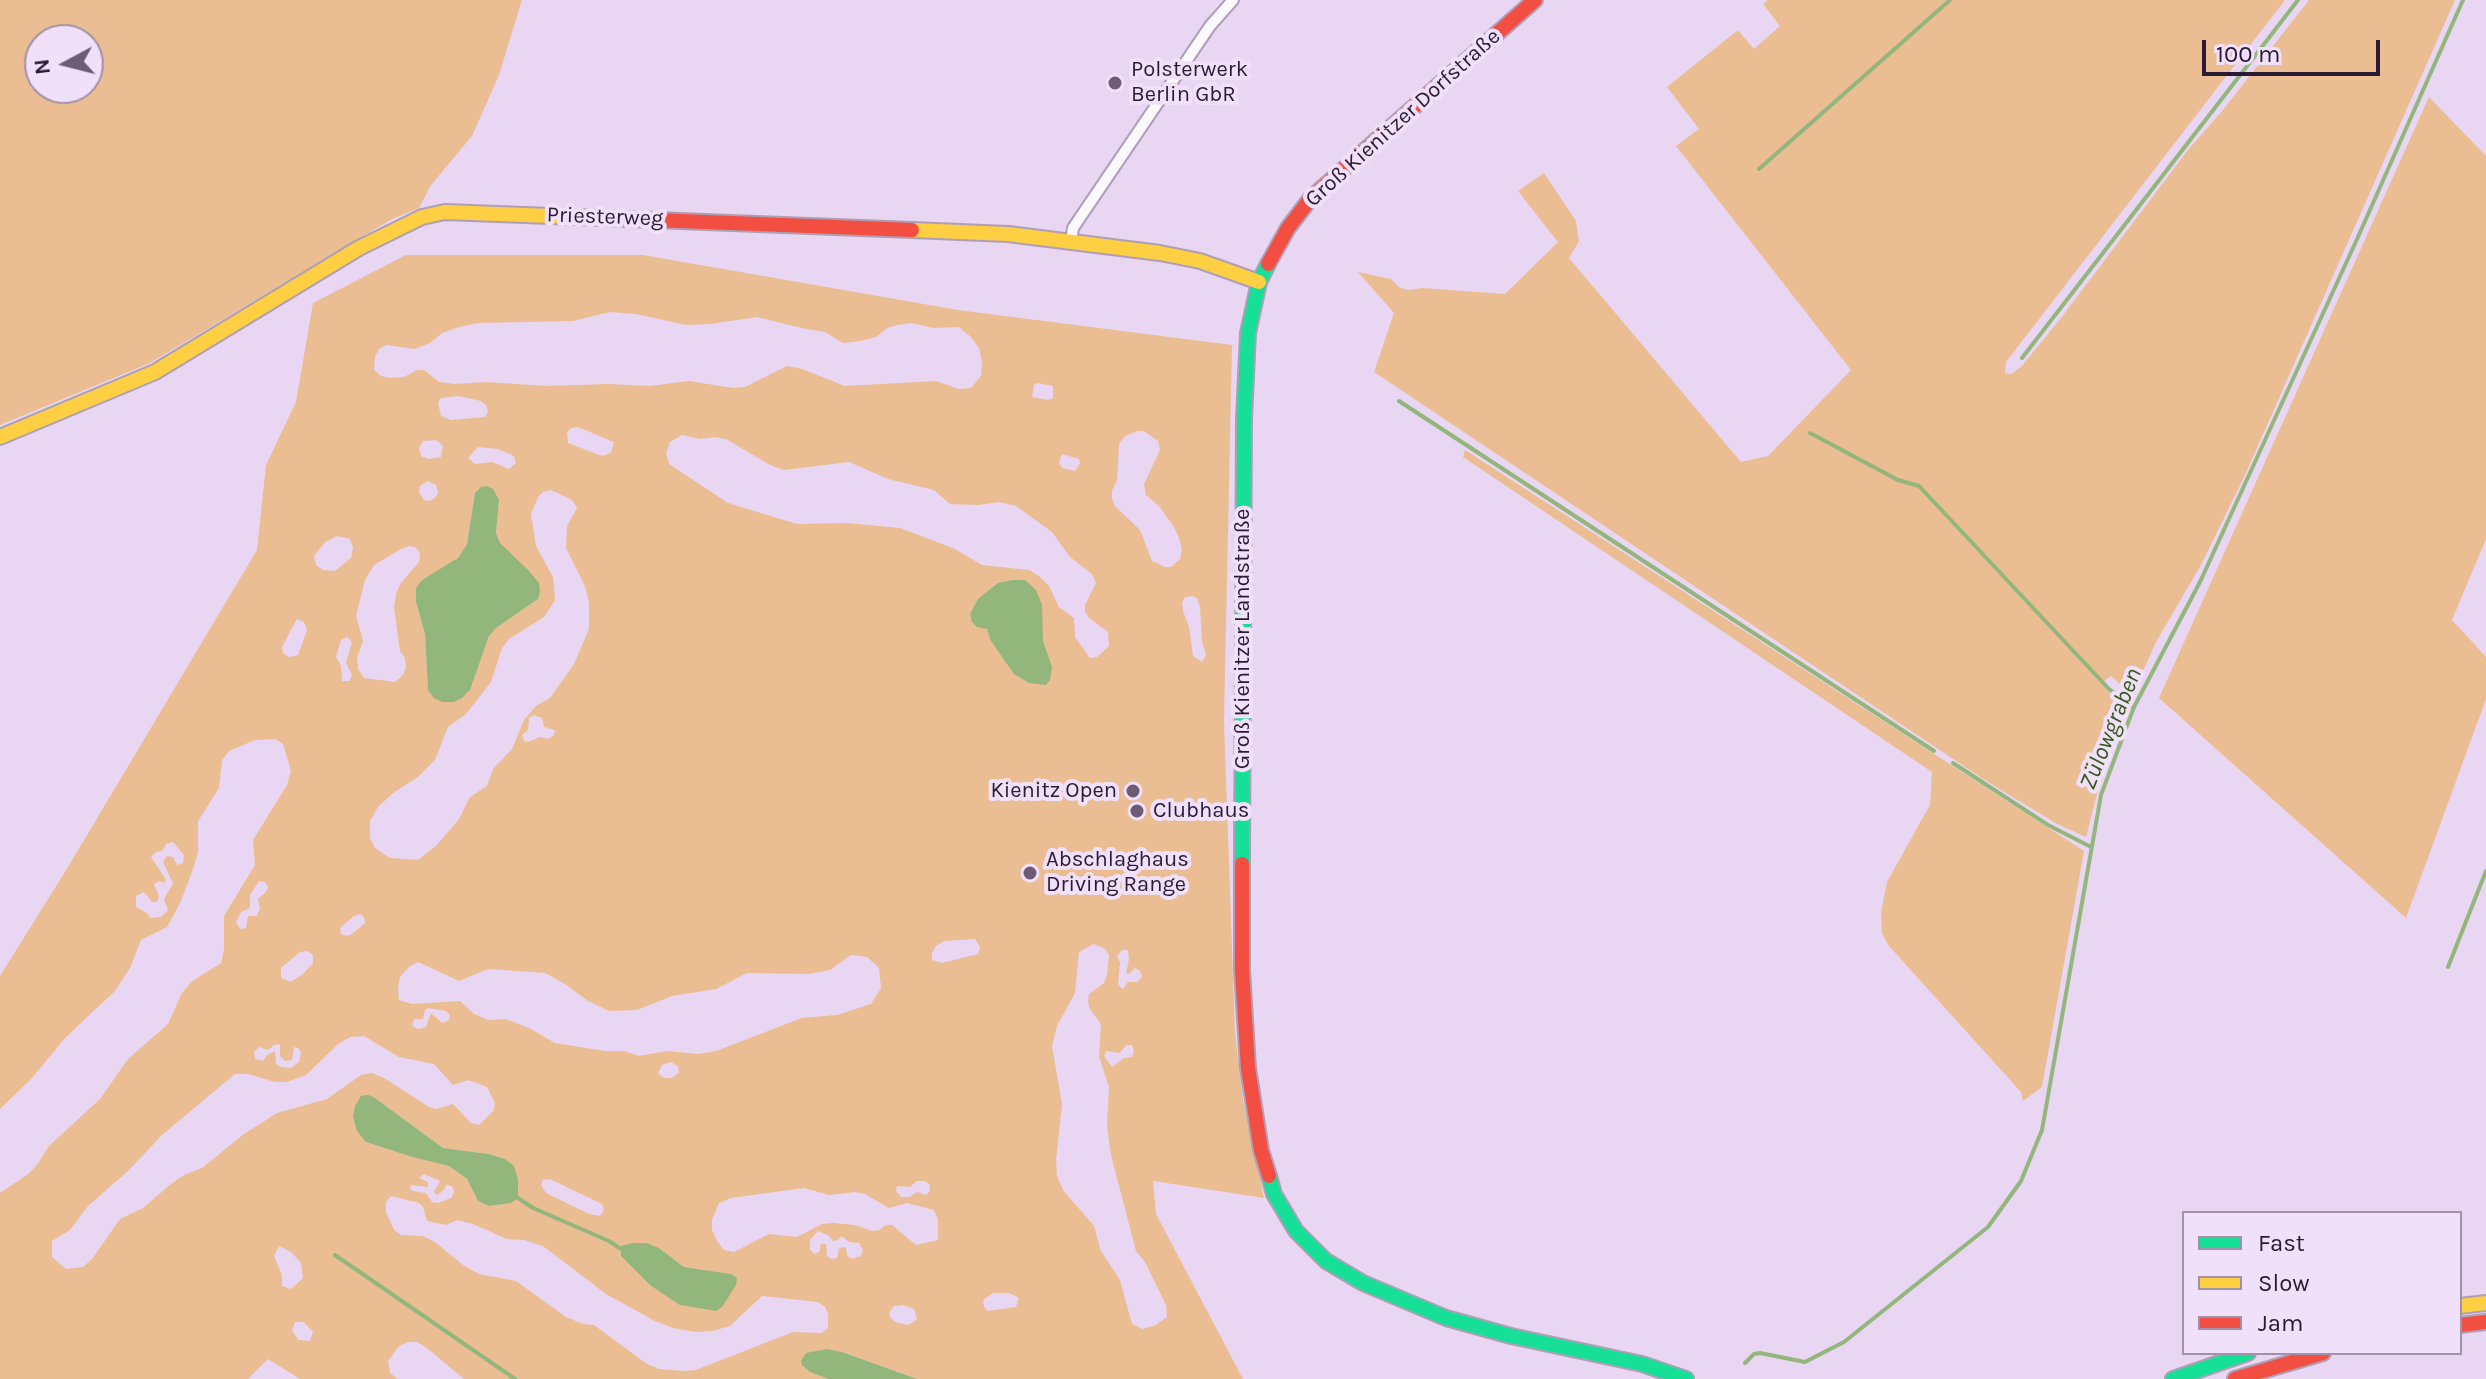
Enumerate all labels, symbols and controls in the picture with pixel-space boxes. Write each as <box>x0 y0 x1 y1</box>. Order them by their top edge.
street label: Groß Kienitzer Dorfstraße <box>1300 23 1506 213</box>
north arrow <box>24 24 104 104</box>
scale bar <box>2206 24 2384 74</box>
text: 100 m <box>2216 40 2281 68</box>
text: N <box>28 57 56 76</box>
place label: Polsterwerk Berlin GbR <box>1131 57 1248 108</box>
marker: Polsterwerk Berlin GbR <box>1106 74 1124 92</box>
street label: Priesterweg <box>546 202 664 232</box>
street label: Groß Kienitzer Landstraße <box>1230 509 1256 769</box>
water label: Zülowgraben <box>2074 664 2148 794</box>
place label: Kienitz Open <box>990 778 1117 804</box>
marker: Kienitz Open <box>1124 782 1142 800</box>
place label: Clubhaus <box>1153 798 1249 824</box>
marker: Clubhaus <box>1128 802 1146 820</box>
place label: Abschlaghaus Driving Range <box>1046 847 1189 898</box>
marker: Abschlaghaus Driving Range <box>1021 864 1039 882</box>
legend <box>2182 1211 2462 1355</box>
text: Fast <box>2258 1229 2305 1257</box>
text: Slow <box>2258 1269 2310 1297</box>
text: Jam <box>2258 1309 2303 1337</box>

